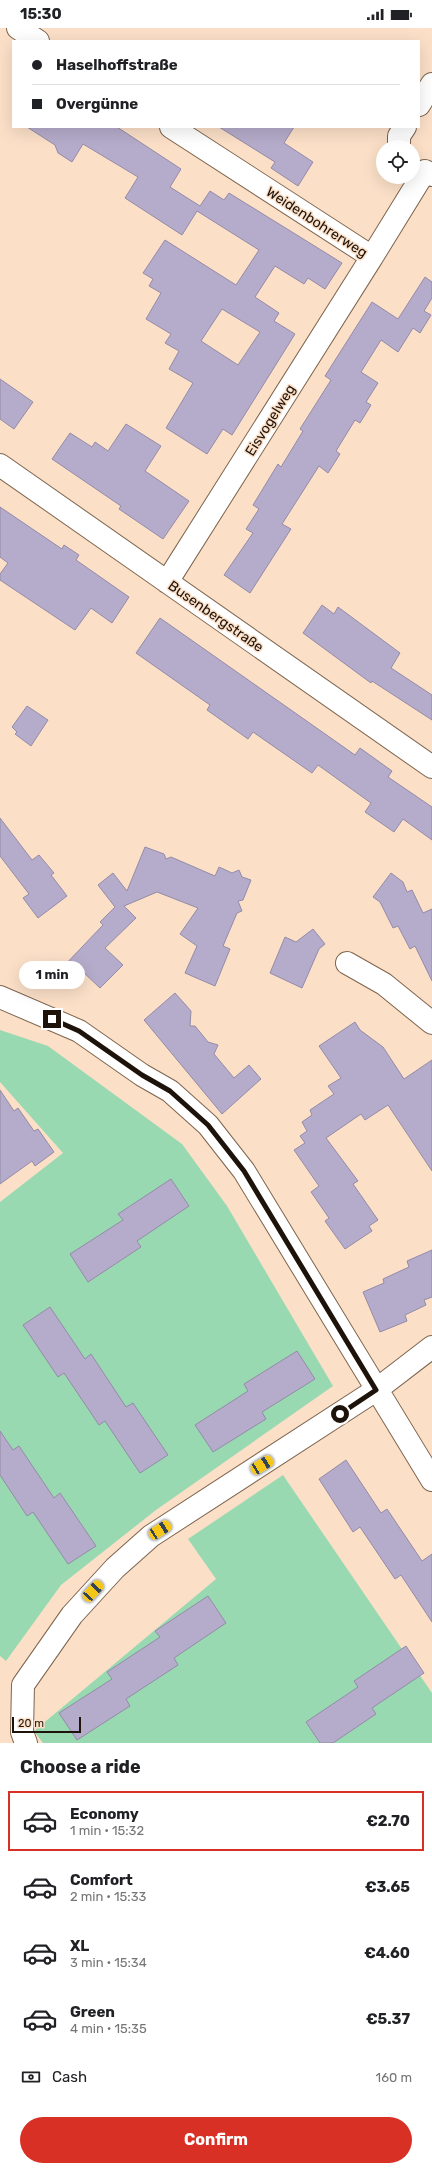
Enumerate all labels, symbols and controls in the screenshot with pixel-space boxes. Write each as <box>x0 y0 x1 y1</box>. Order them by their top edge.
text: 15:30 <box>20 5 62 23</box>
text: Haselhoffstraße <box>56 56 178 74</box>
text: Overgünne <box>56 95 138 113</box>
map controls <box>376 140 420 184</box>
button: locate <box>376 140 420 184</box>
street label: Weidenbohrerweg <box>263 183 371 261</box>
street label: Eisvogelweg <box>242 381 299 459</box>
street label: Busenbergstraße <box>165 577 267 656</box>
callout: 1 min <box>19 961 85 989</box>
text: 1 min <box>35 967 69 982</box>
route end <box>43 1010 61 1028</box>
route start <box>331 1405 349 1423</box>
car <box>249 1454 275 1476</box>
car <box>147 1518 173 1542</box>
car <box>80 1578 106 1604</box>
scale bar <box>12 1715 81 1734</box>
text: 20 m <box>18 1717 44 1730</box>
text: Choose a ride <box>20 1756 141 1778</box>
icon: car <box>22 1803 58 1839</box>
text: Economy <box>70 1805 139 1823</box>
text: €2.70 <box>366 1812 410 1830</box>
text: 1 min · 15:32 <box>70 1823 144 1838</box>
icon: car <box>22 1869 58 1905</box>
text: Comfort <box>70 1871 133 1889</box>
text: €3.65 <box>365 1878 410 1896</box>
text: 2 min · 15:33 <box>70 1889 146 1904</box>
icon: car <box>22 1935 58 1971</box>
text: XL <box>70 1937 89 1955</box>
text: €4.60 <box>364 1944 410 1962</box>
text: 3 min · 15:34 <box>70 1955 147 1970</box>
icon: car <box>22 2001 58 2037</box>
text: Green <box>70 2003 115 2021</box>
text: €5.37 <box>366 2010 410 2028</box>
text: 4 min · 15:35 <box>70 2021 147 2036</box>
icon: cash <box>20 2066 42 2088</box>
text: Cash <box>52 2068 87 2086</box>
text: 160 m <box>376 2070 412 2085</box>
button: Confirm <box>20 2117 412 2163</box>

